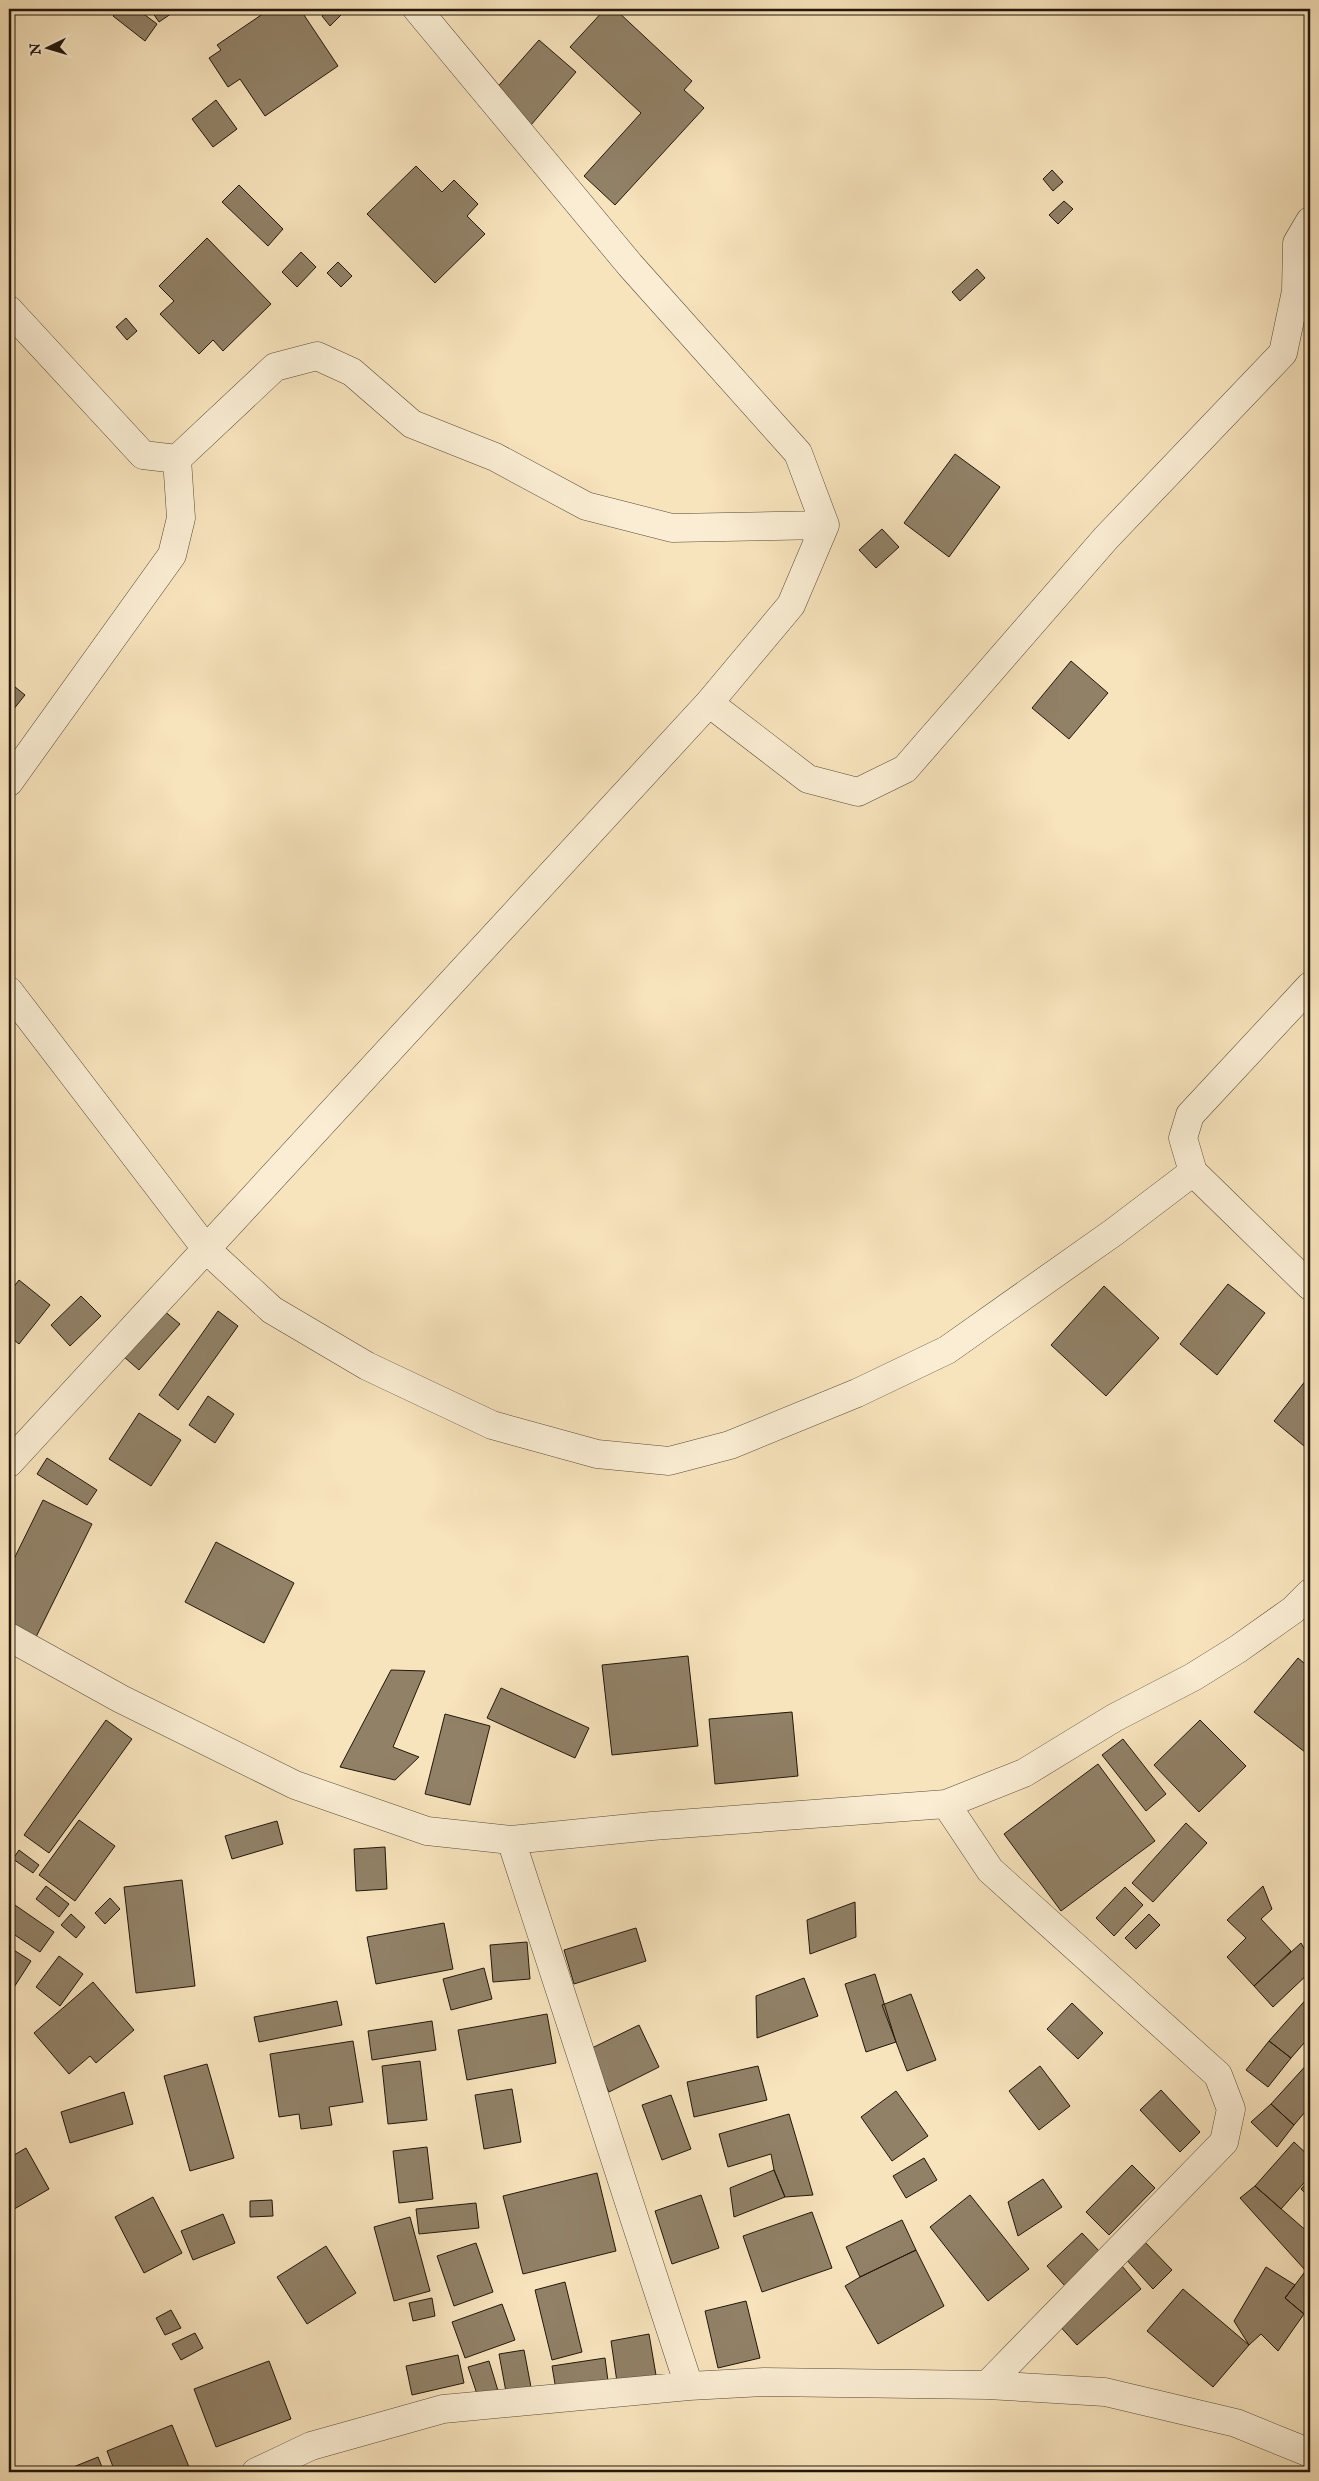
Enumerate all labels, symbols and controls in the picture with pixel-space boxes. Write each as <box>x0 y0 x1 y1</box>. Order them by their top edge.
north arrow <box>22 22 72 72</box>
text: N <box>27 42 46 57</box>

